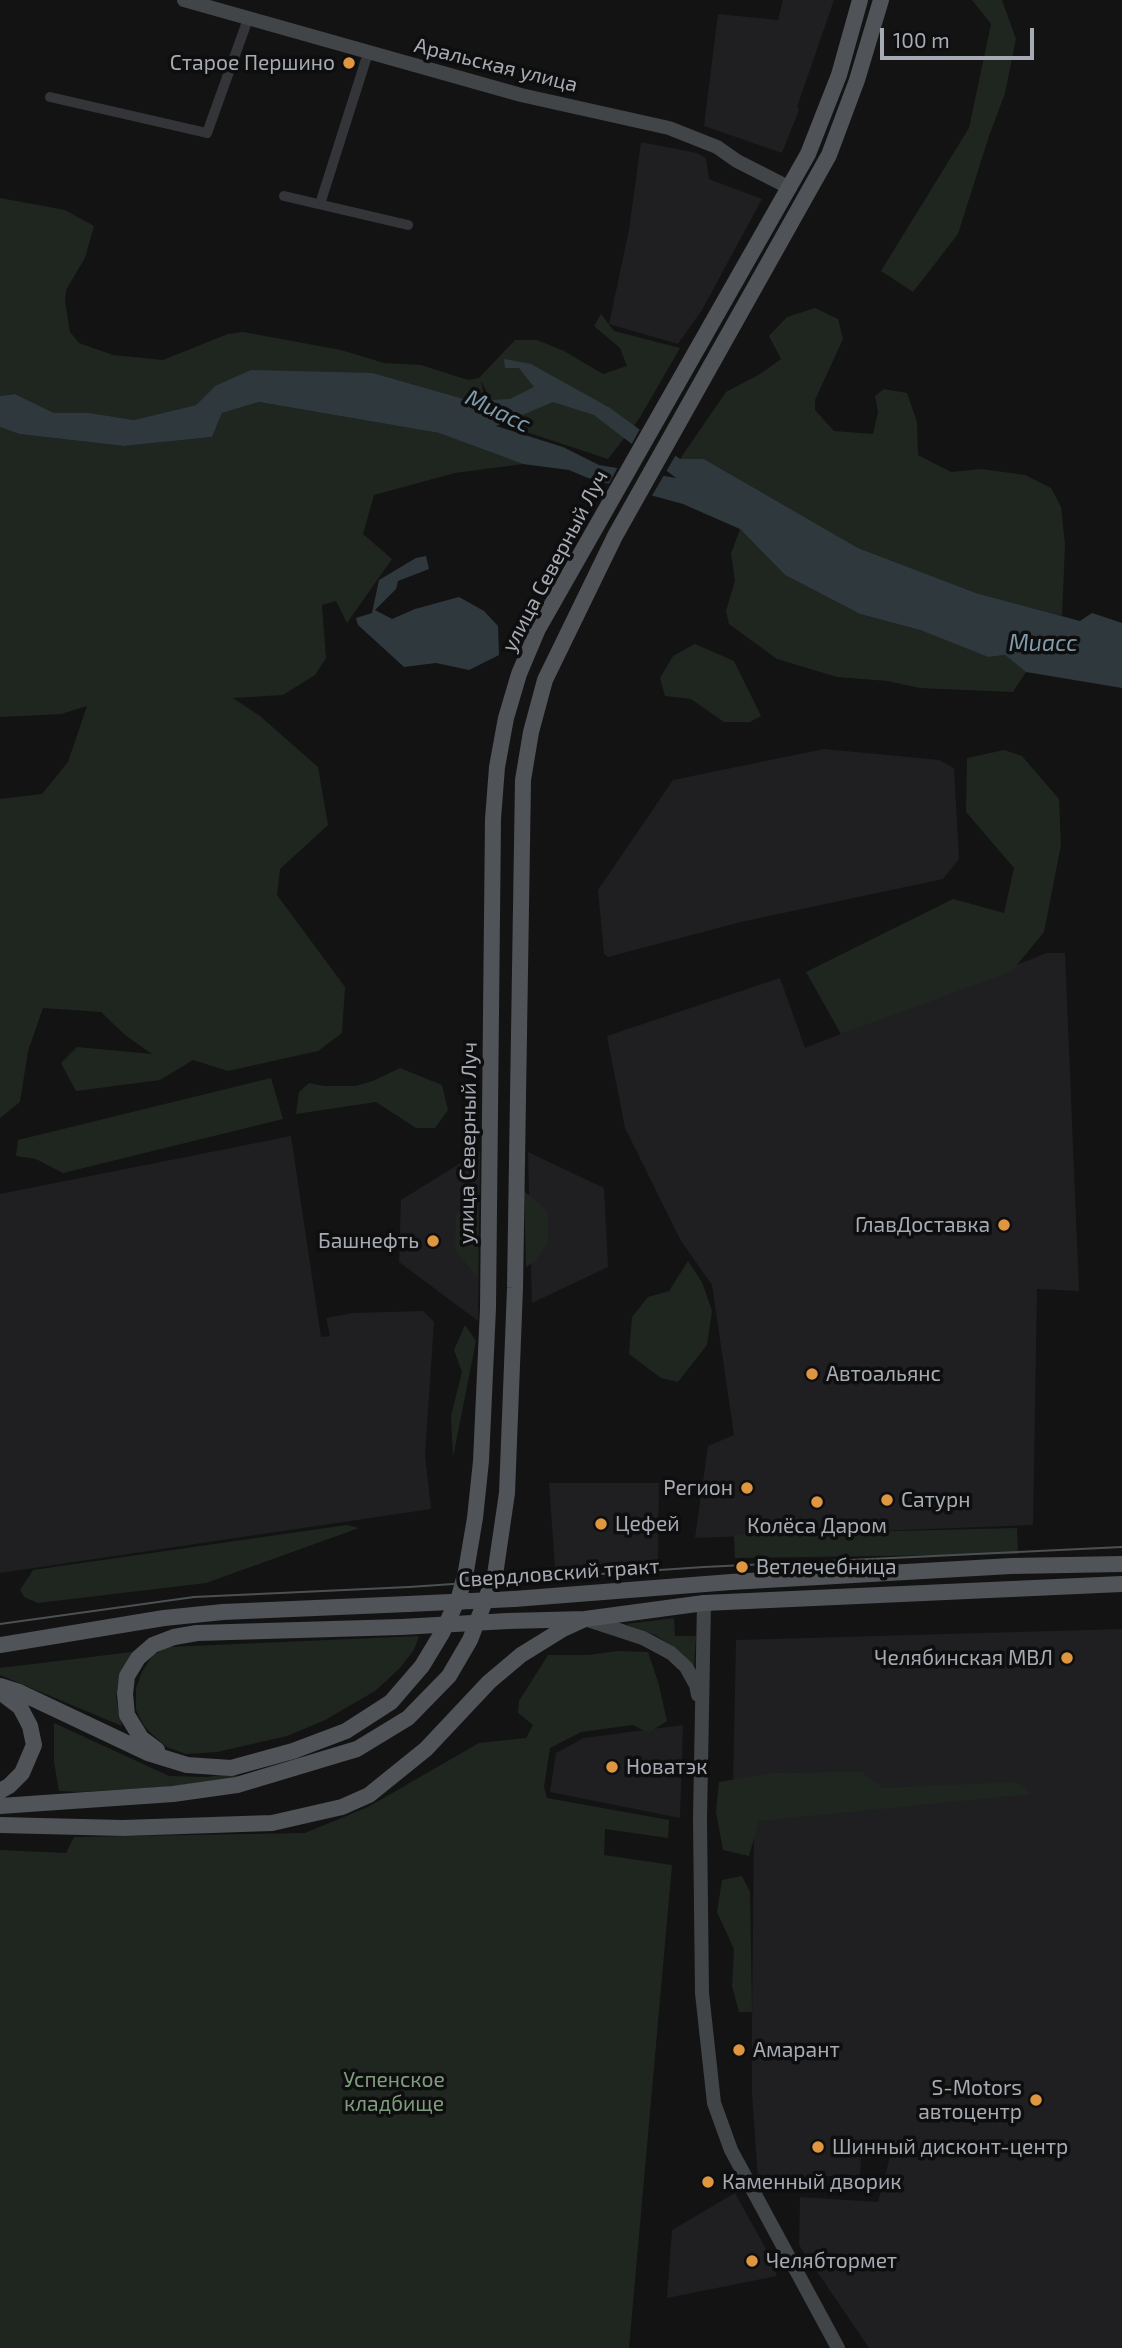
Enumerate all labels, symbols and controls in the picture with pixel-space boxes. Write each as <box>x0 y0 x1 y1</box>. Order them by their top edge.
scale bar <box>884 14 1038 58</box>
text: 100 m <box>893 27 950 52</box>
street label: Аральская улица <box>412 33 580 97</box>
place label: Старое Першино <box>170 50 335 76</box>
marker: Старое Першино <box>341 55 357 71</box>
water label: Миасс <box>461 384 535 438</box>
street label: улица Северный Луч <box>496 466 614 656</box>
water label: Миасс <box>1009 629 1077 657</box>
street label: улица Северный Луч <box>454 1042 482 1244</box>
place label: ГлавДоставка <box>855 1212 990 1238</box>
marker: ГлавДоставка <box>996 1217 1012 1233</box>
place label: Башнефть <box>318 1228 419 1254</box>
marker: Башнефть <box>425 1233 441 1249</box>
place label: Автоальянс <box>826 1361 941 1387</box>
marker: Автоальянс <box>804 1366 820 1382</box>
place label: Регион <box>663 1475 733 1501</box>
marker: Регион <box>739 1480 755 1496</box>
place label: Сатурн <box>901 1487 970 1513</box>
marker: Сатурн <box>879 1492 895 1508</box>
marker: Колёса Даром <box>809 1494 825 1510</box>
place label: Цефей <box>615 1511 680 1537</box>
place label: Колёса Даром <box>747 1513 887 1539</box>
marker: Цефей <box>593 1516 609 1532</box>
street label: Свердловский тракт <box>458 1553 660 1593</box>
place label: Ветлечебница <box>756 1554 897 1580</box>
marker: Ветлечебница <box>734 1559 750 1575</box>
place label: Челябинская МВЛ <box>874 1645 1053 1671</box>
marker: Челябинская МВЛ <box>1059 1650 1075 1666</box>
place label: Новатэк <box>626 1754 707 1780</box>
marker: Новатэк <box>604 1759 620 1775</box>
place label: Амарант <box>753 2037 840 2063</box>
marker: Амарант <box>731 2042 747 2058</box>
park label: Успенское кладбище <box>343 2067 445 2117</box>
place label: S-Motors автоцентр <box>918 2075 1022 2125</box>
marker: S-Motors автоцентр <box>1028 2092 1044 2108</box>
place label: Шинный дисконт-центр <box>832 2134 1068 2160</box>
marker: Шинный дисконт-центр <box>810 2139 826 2155</box>
place label: Каменный дворик <box>722 2169 902 2195</box>
marker: Каменный дворик <box>700 2174 716 2190</box>
place label: Челябтормет <box>766 2248 897 2274</box>
marker: Челябтормет <box>744 2253 760 2269</box>

